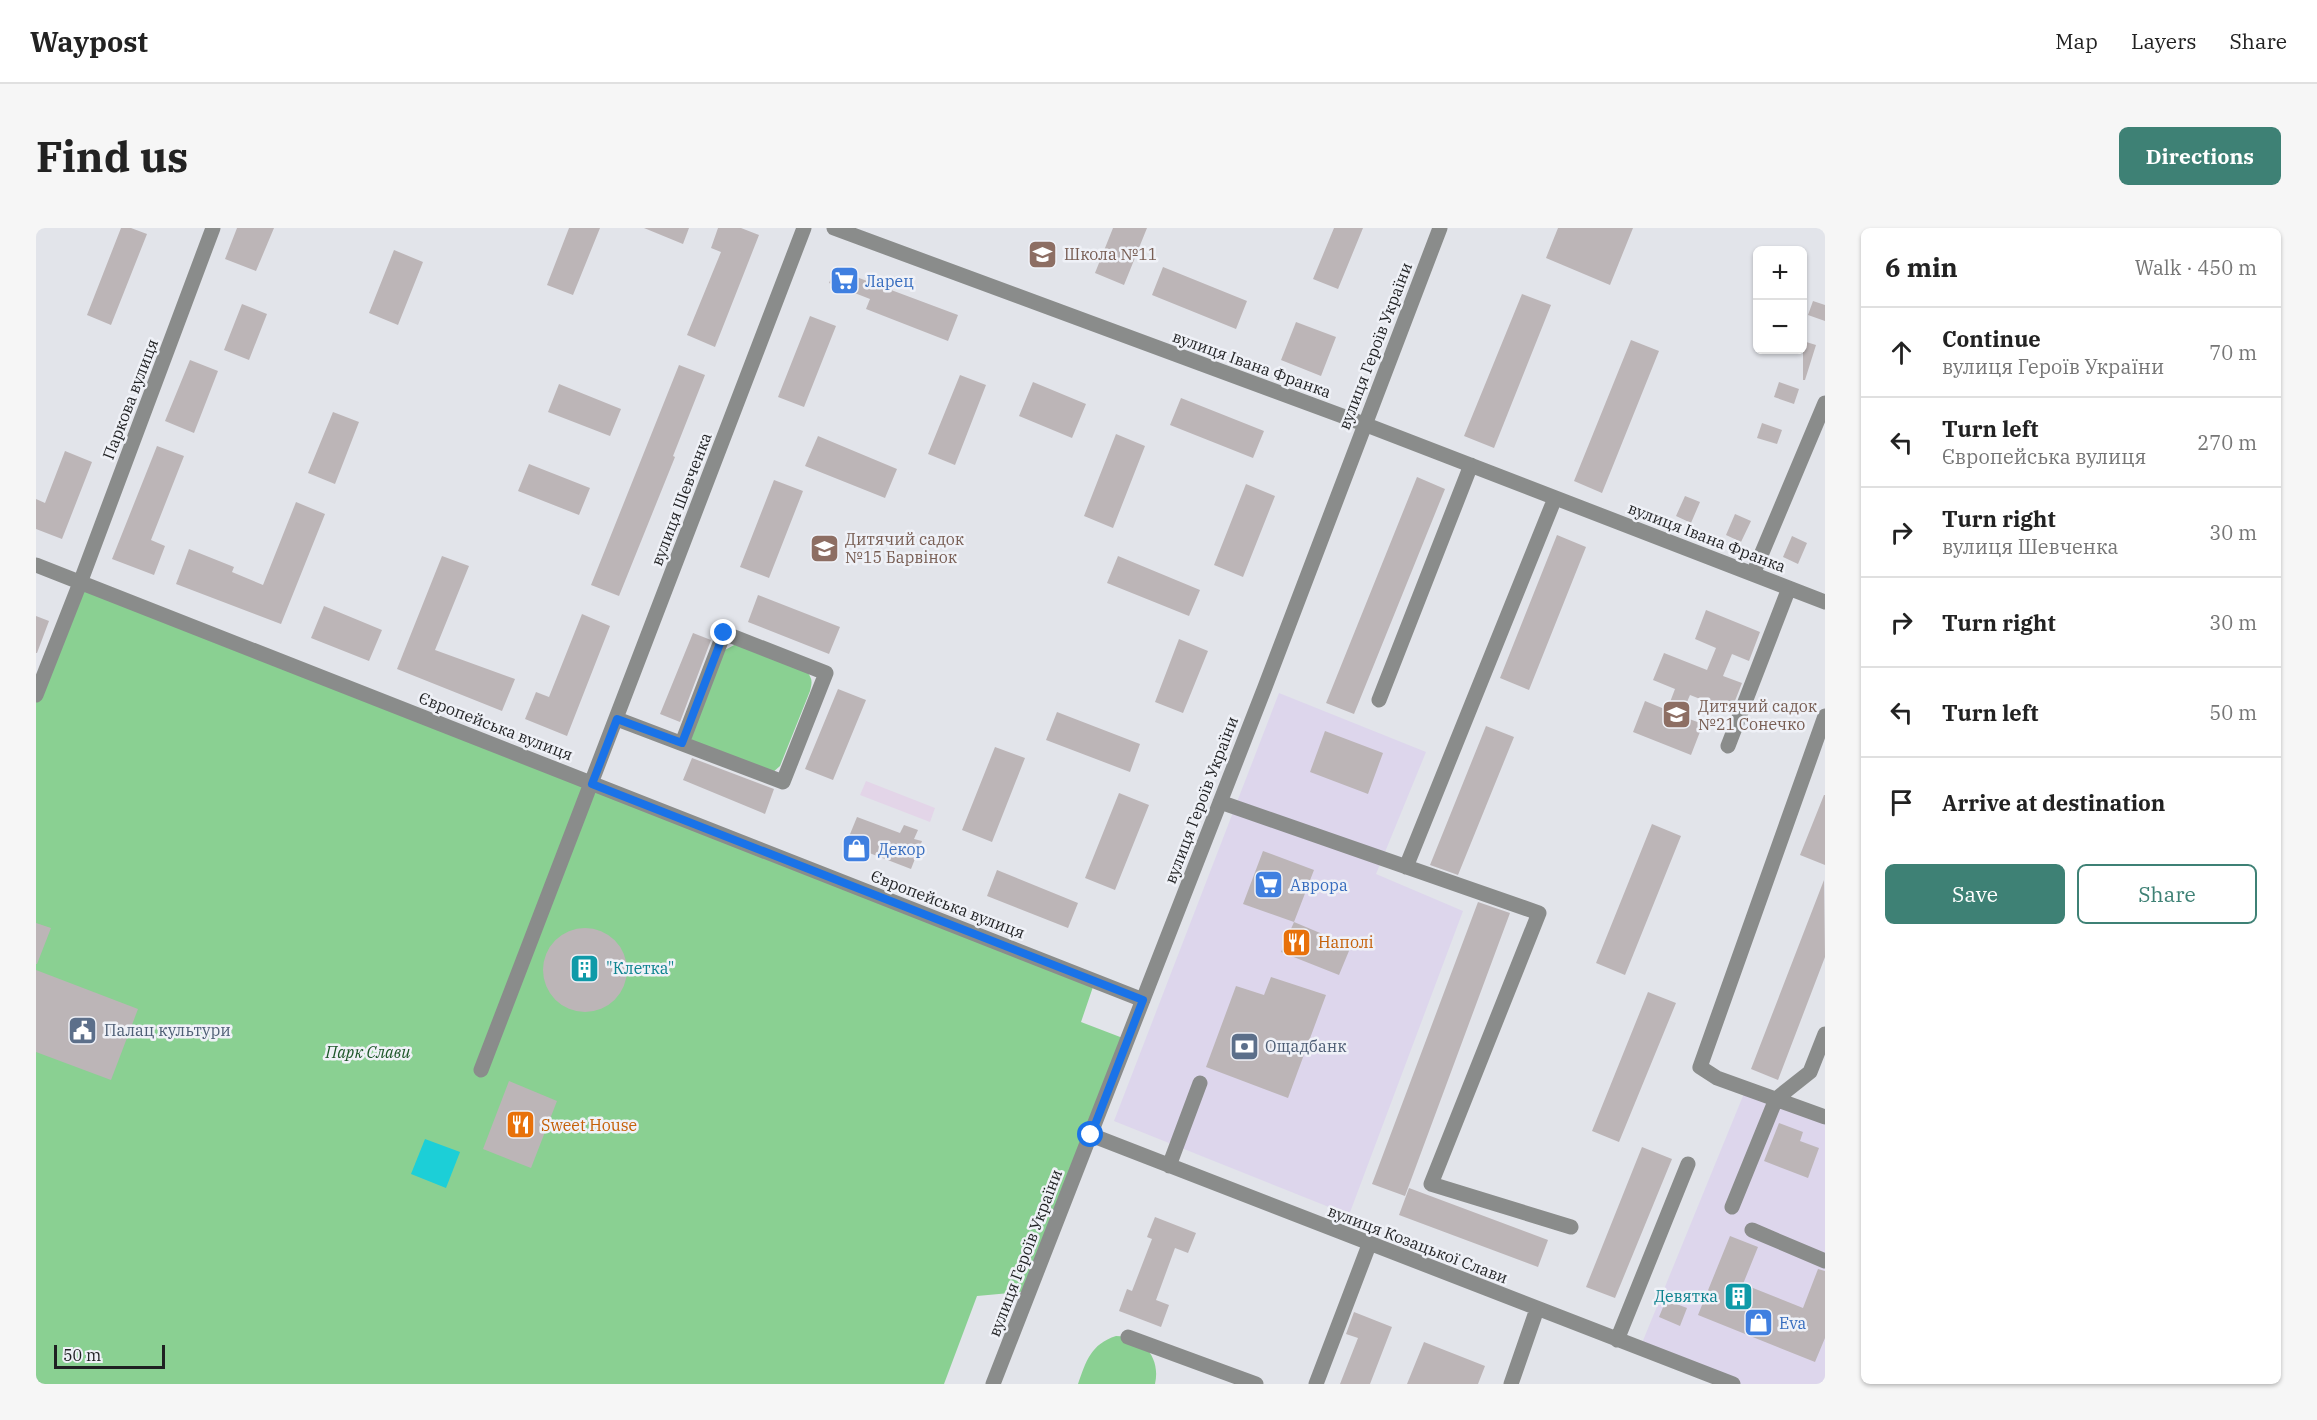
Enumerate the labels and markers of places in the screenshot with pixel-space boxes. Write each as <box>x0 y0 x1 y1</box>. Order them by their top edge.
school or university icon: Школа №11 <box>1027 238 1059 270</box>
place label: Школа №11 <box>1064 244 1157 264</box>
supermarket icon: Ларец <box>828 265 860 297</box>
place label: Ларец <box>865 271 914 291</box>
place label: Дитячий садок №15 Барвінок <box>845 529 965 567</box>
school or university icon: Дитячий садок №15 Барвінок <box>808 532 840 564</box>
place label: Дитячий садок №21 Сонечко <box>1698 696 1818 734</box>
school or university icon: Дитячий садок №21 Сонечко <box>1661 699 1693 731</box>
shop icon: Декор <box>841 833 873 865</box>
place label: Декор <box>878 839 926 859</box>
supermarket icon: Аврора <box>1253 869 1285 901</box>
place label: Аврора <box>1290 875 1348 895</box>
restaurant icon: Наполі <box>1281 926 1313 958</box>
place label: Наполі <box>1318 932 1374 952</box>
building icon: "Клетка" <box>569 952 601 984</box>
place label: "Клетка" <box>606 958 674 978</box>
public building icon: Палац культури <box>67 1014 99 1046</box>
place label: Палац культури <box>104 1020 231 1040</box>
bank icon: Ощадбанк <box>1228 1030 1260 1062</box>
place label: Ощадбанк <box>1265 1036 1347 1056</box>
restaurant icon: Sweet House <box>504 1109 536 1141</box>
place label: Sweet House <box>541 1115 637 1135</box>
building icon: Девятка <box>1723 1280 1755 1312</box>
place label: Девятка <box>1654 1286 1718 1306</box>
shop icon: Eva <box>1742 1307 1774 1339</box>
place label: Eva <box>1779 1313 1807 1333</box>

